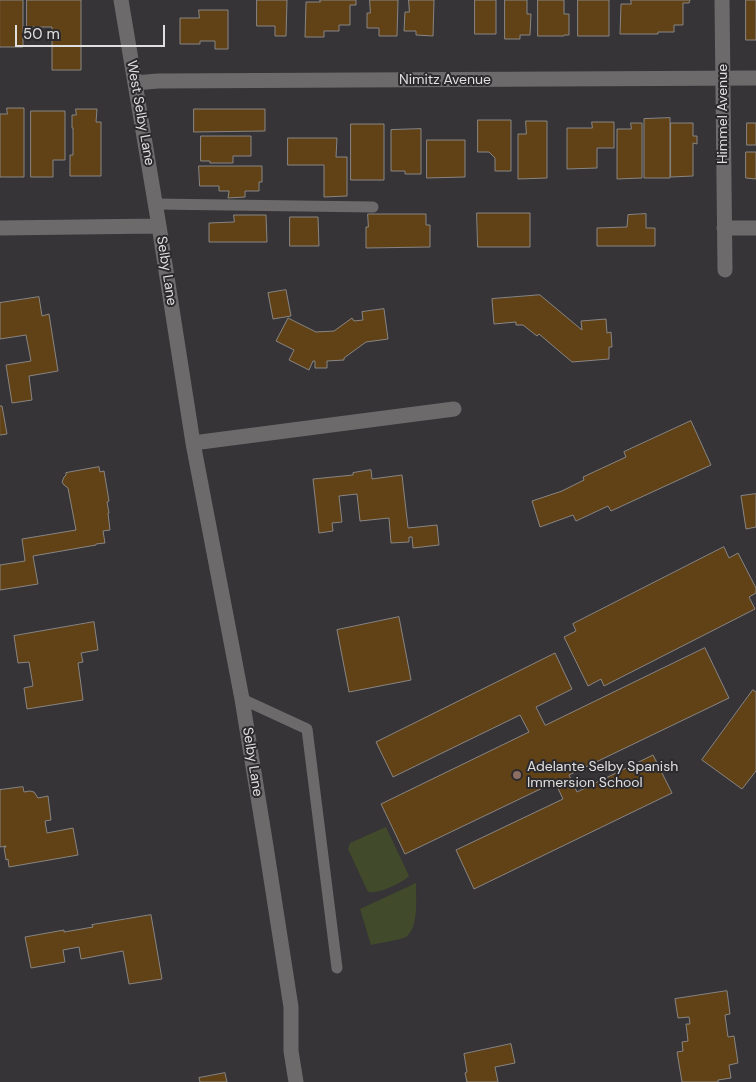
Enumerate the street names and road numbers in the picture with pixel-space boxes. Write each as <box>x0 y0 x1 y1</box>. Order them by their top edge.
street label: West Selby Lane <box>122 59 158 167</box>
street label: Himmel Avenue <box>715 64 731 164</box>
street label: Nimitz Avenue <box>399 72 491 88</box>
street label: Selby Lane <box>152 235 180 307</box>
street label: Selby Lane <box>238 726 266 798</box>

